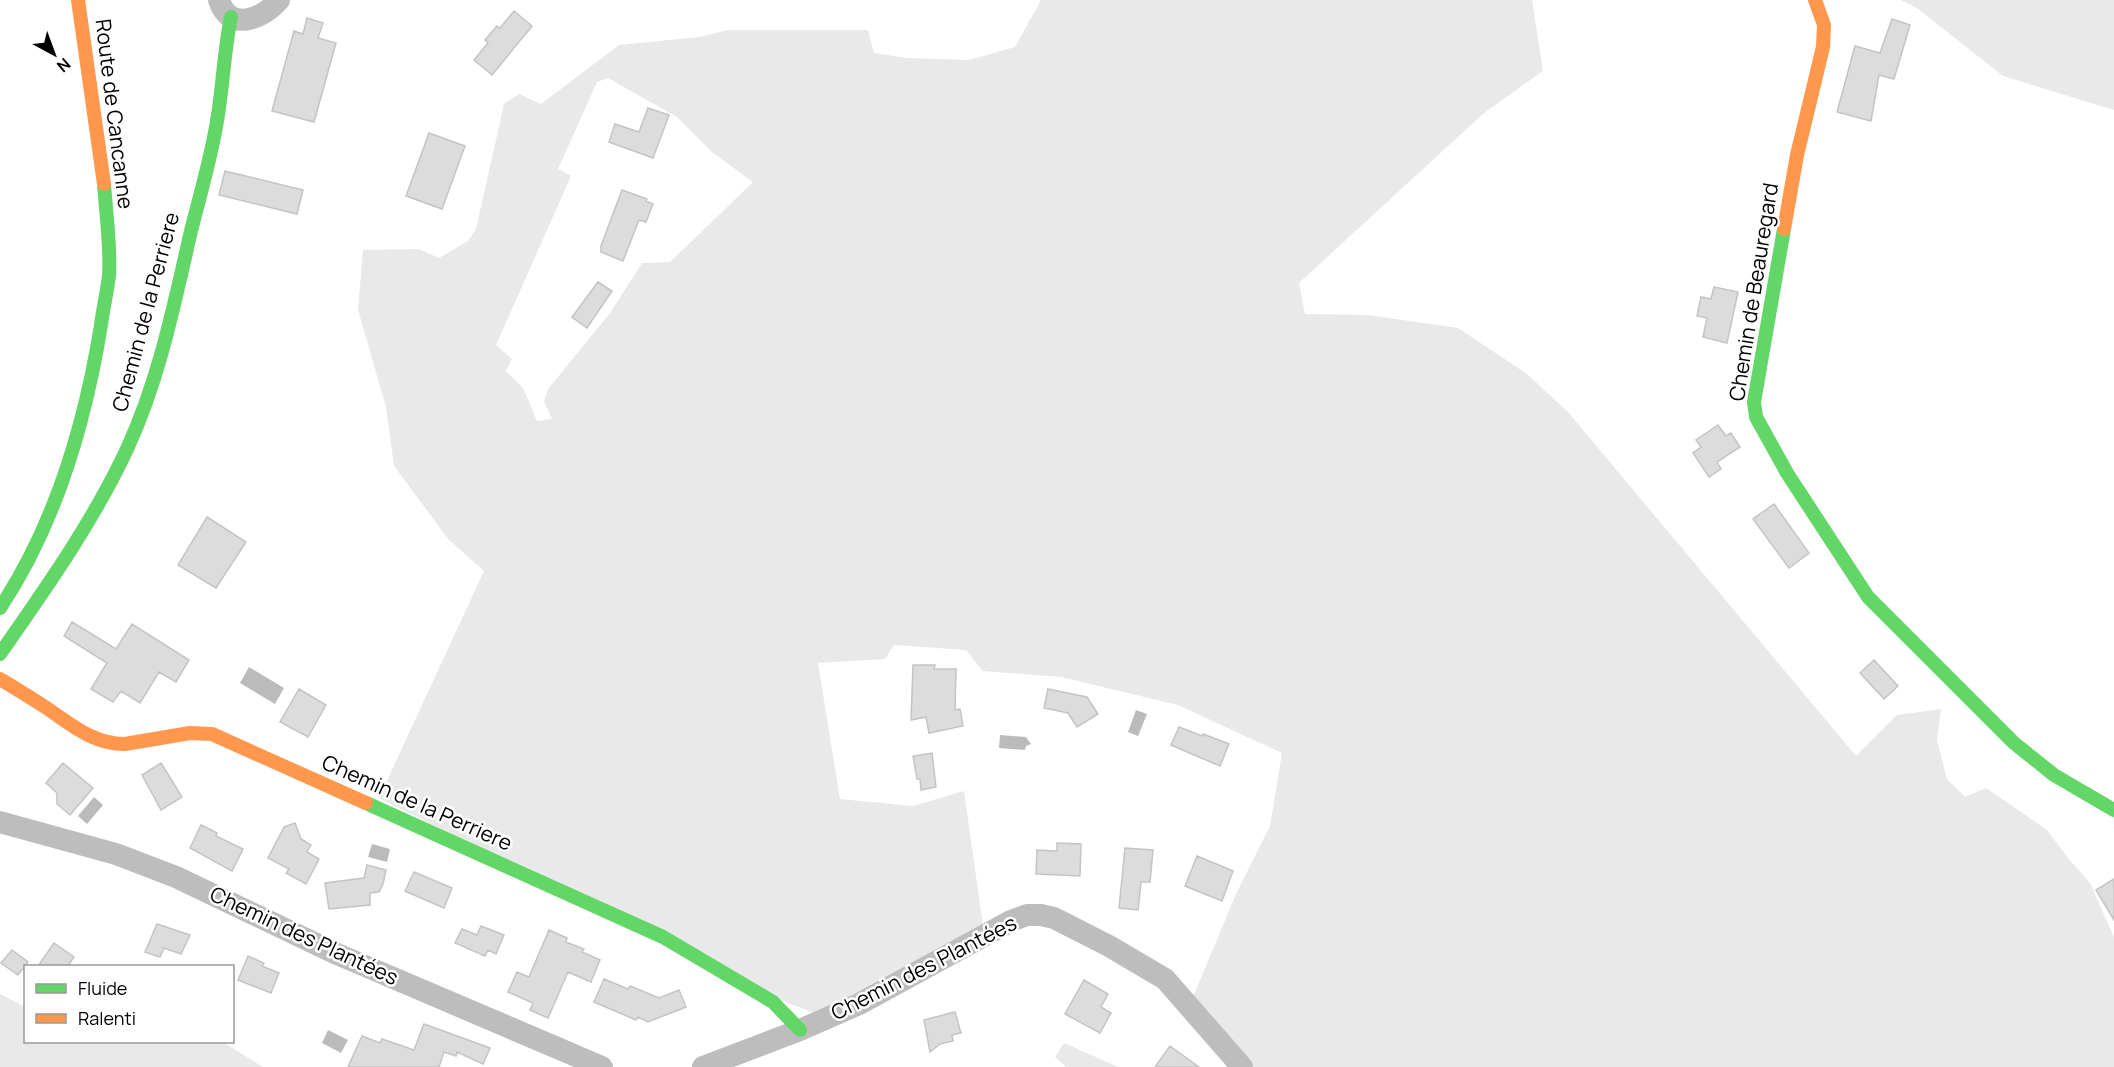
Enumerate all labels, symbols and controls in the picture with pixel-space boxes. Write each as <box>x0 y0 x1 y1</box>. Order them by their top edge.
street label: Route de Cancanne <box>89 17 141 210</box>
north arrow <box>24 24 84 84</box>
text: N <box>52 53 75 77</box>
street label: Chemin de Beauregard <box>1722 181 1784 403</box>
street label: Chemin de la Perriere <box>105 209 185 415</box>
street label: Chemin de la Perriere <box>318 748 517 857</box>
street label: Chemin des Plantées <box>206 879 403 991</box>
street label: Chemin des Plantées <box>826 908 1021 1026</box>
legend <box>24 965 234 1043</box>
text: Fluide <box>78 976 127 1000</box>
text: Ralenti <box>78 1006 136 1030</box>

